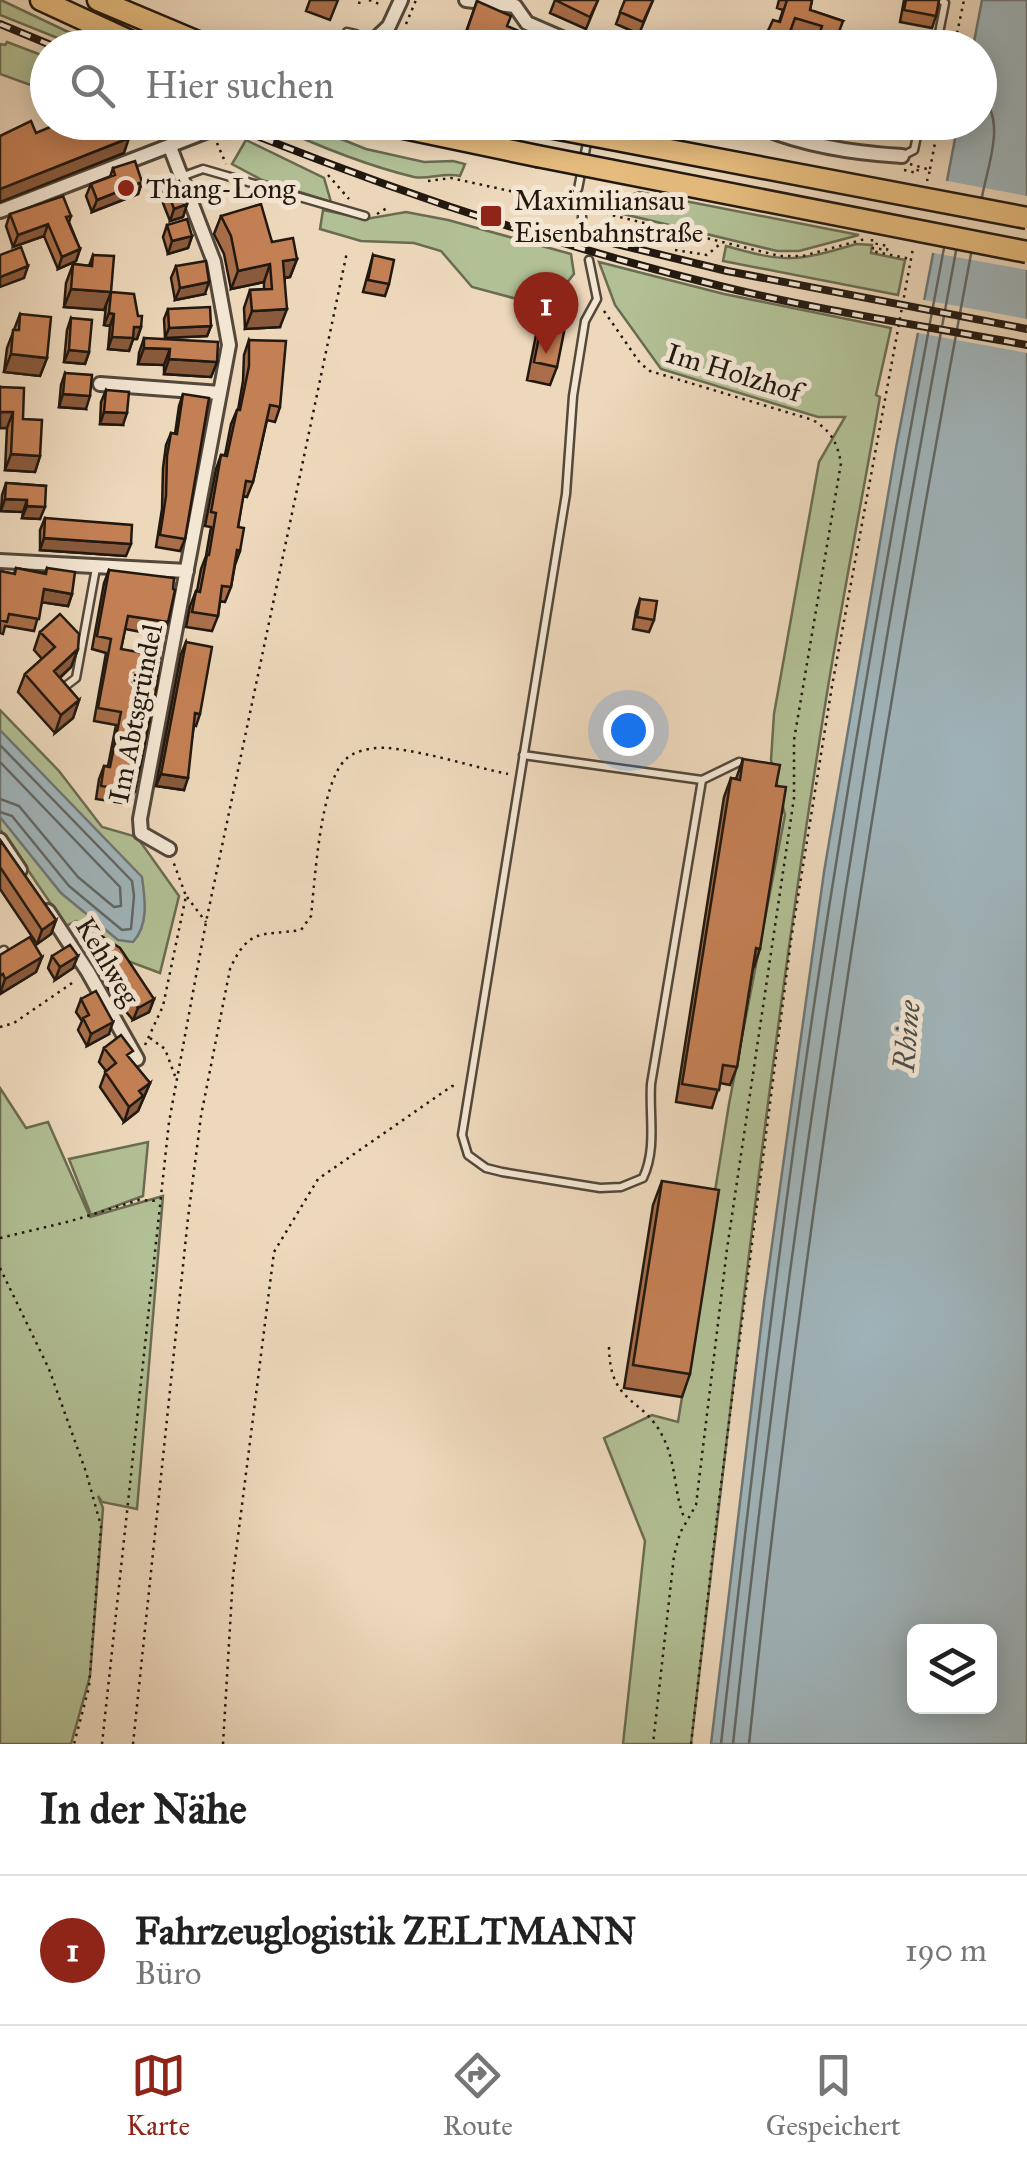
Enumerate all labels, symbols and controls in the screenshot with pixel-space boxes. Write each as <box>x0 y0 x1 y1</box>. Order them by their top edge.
search box <box>30 30 997 140</box>
icon: search <box>65 58 120 113</box>
text: Hier suchen <box>145 62 334 108</box>
place label: Thang-Long <box>146 171 296 206</box>
marker: Thang-Long <box>115 177 137 199</box>
place label: Maximiliansau Eisenbahnstraße <box>514 183 703 250</box>
marker: Maximiliansau Eisenbahnstraße <box>478 203 504 229</box>
pin: 1 <box>514 272 578 354</box>
street label: Im Holzhof <box>662 335 810 411</box>
street label: Im Abtsgründel <box>101 620 170 805</box>
your location <box>603 705 654 756</box>
street label: Kehlweg <box>68 911 148 1013</box>
water label: Rhine <box>886 998 928 1074</box>
map controls <box>907 1624 997 1714</box>
button: layers <box>907 1624 997 1714</box>
text: In der Nähe <box>40 1783 247 1835</box>
text: Fahrzeuglogistik ZELTMANN <box>135 1908 636 1954</box>
text: 1 <box>66 1931 79 1970</box>
text: 190 m <box>905 1931 987 1970</box>
text: Büro <box>135 1954 201 1993</box>
tab: Karte <box>126 2048 190 2143</box>
tab: Route <box>443 2048 513 2143</box>
tab: Gespeichert <box>766 2048 901 2143</box>

